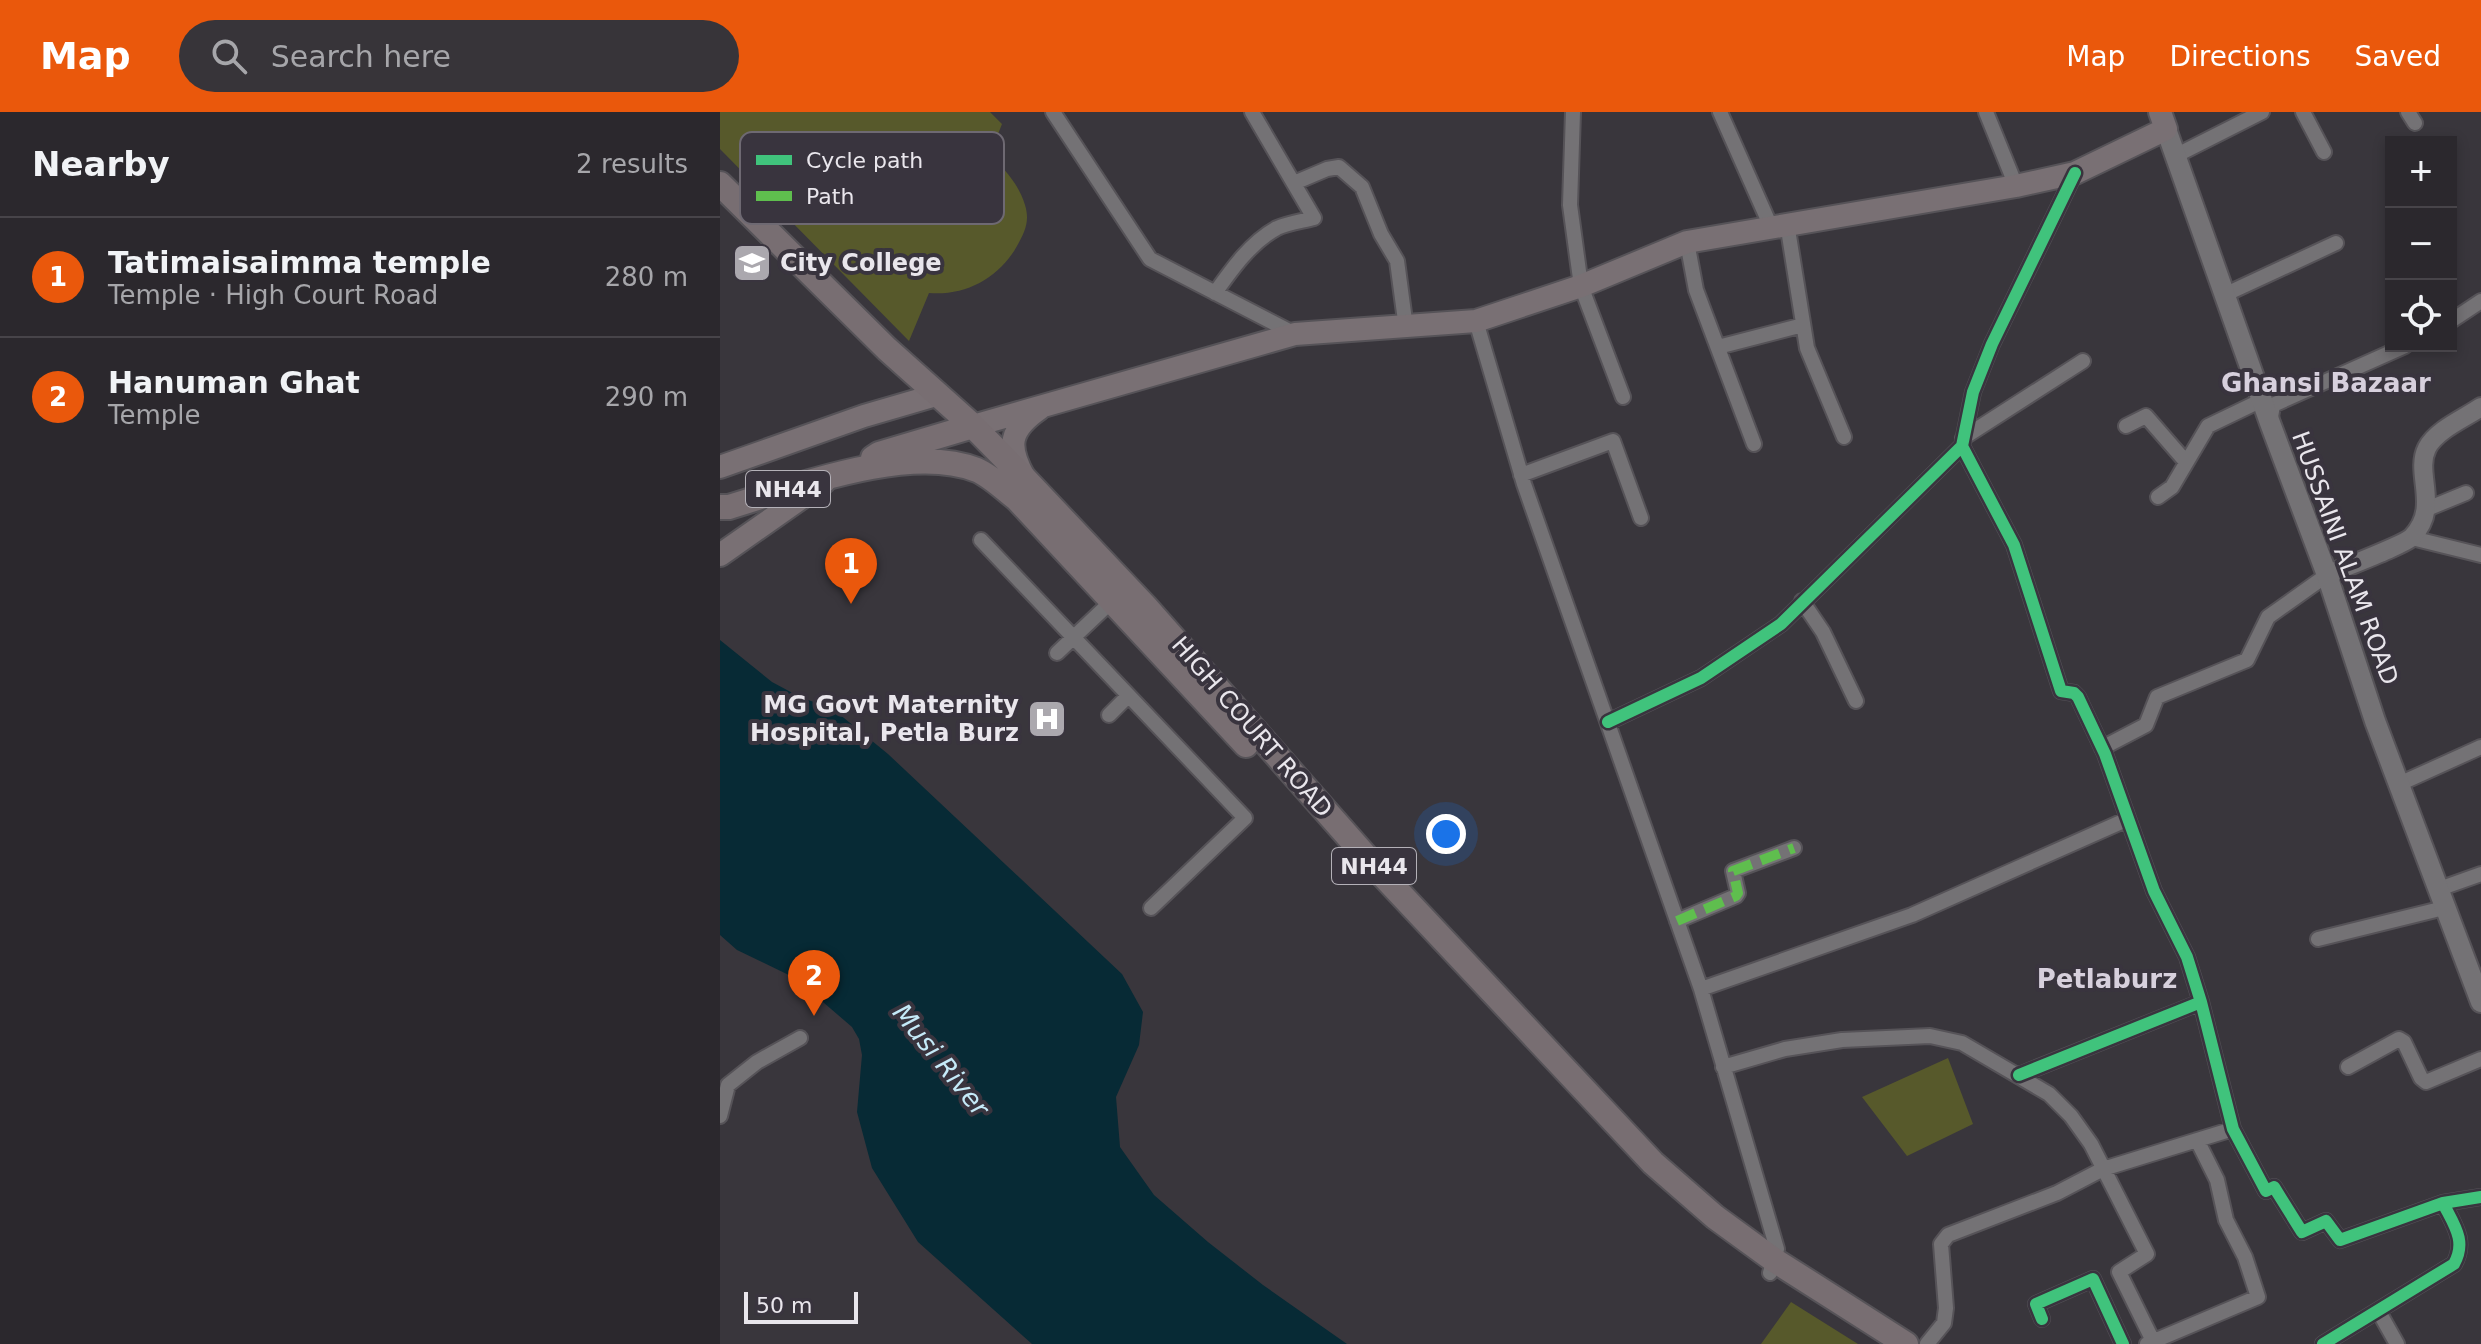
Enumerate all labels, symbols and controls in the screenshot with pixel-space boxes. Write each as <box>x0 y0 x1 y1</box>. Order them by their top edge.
search box <box>179 20 739 92</box>
text: Map <box>40 34 131 78</box>
icon: search <box>207 34 251 78</box>
text: Search here <box>271 39 451 74</box>
text: Map <box>2066 40 2125 73</box>
text: Directions <box>2169 40 2310 73</box>
text: Saved <box>2354 40 2441 73</box>
legend <box>740 132 1004 224</box>
map controls <box>2385 136 2457 352</box>
button: + <box>2385 136 2457 208</box>
text: Nearby <box>32 144 170 184</box>
text: Cycle path <box>806 148 923 173</box>
text: 2 results <box>576 149 688 179</box>
text: Path <box>806 184 854 209</box>
button: − <box>2385 208 2457 280</box>
school or university icon: City College <box>731 242 773 284</box>
text: Tatimaisaimma temple <box>108 245 491 280</box>
place label: City College <box>780 249 942 277</box>
text: 1 <box>49 262 67 292</box>
text: 280 m <box>605 262 688 292</box>
text: Temple · High Court Road <box>108 280 438 310</box>
button: locate <box>2385 280 2457 352</box>
text: Hanuman Ghat <box>108 365 360 400</box>
district label: Ghansi Bazaar <box>2221 368 2431 398</box>
text: 2 <box>49 382 67 412</box>
text: 290 m <box>605 382 688 412</box>
text: Temple <box>108 400 201 430</box>
street label: HUSSAINI ALAM ROAD <box>2286 427 2404 689</box>
road number: NH44 <box>746 471 830 507</box>
pin: 1 <box>825 538 877 604</box>
street label: HIGH COURT ROAD <box>1166 631 1338 823</box>
place label: MG Govt Maternity Hospital, Petla Burz <box>750 691 1019 747</box>
hospital icon: MG Govt Maternity Hospital, Petla Burz <box>1026 698 1068 740</box>
your location <box>1426 814 1466 854</box>
road number: NH44 <box>1332 848 1416 884</box>
pin: 2 <box>788 950 840 1016</box>
district label: Petlaburz <box>2037 964 2177 994</box>
water label: Musi River <box>887 998 997 1124</box>
scale bar <box>744 1288 858 1324</box>
text: 50 m <box>756 1293 812 1318</box>

